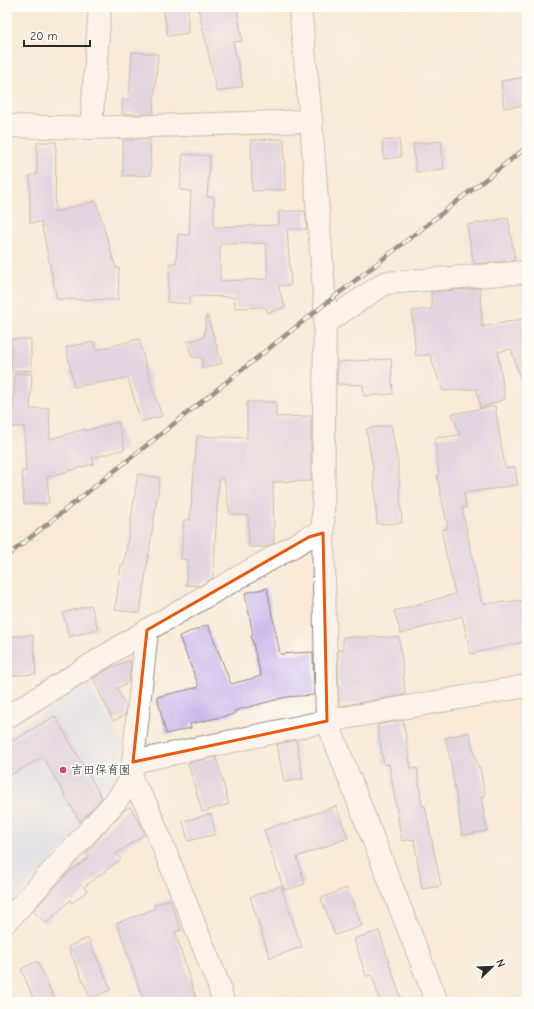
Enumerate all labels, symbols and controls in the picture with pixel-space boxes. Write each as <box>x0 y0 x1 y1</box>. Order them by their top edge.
scale bar <box>24 22 90 48</box>
text: 20 m <box>30 29 58 43</box>
place label: 吉田保育園 <box>71 763 131 777</box>
marker: 吉田保育園 <box>58 765 68 775</box>
north arrow <box>472 947 512 987</box>
text: N <box>493 957 508 969</box>

